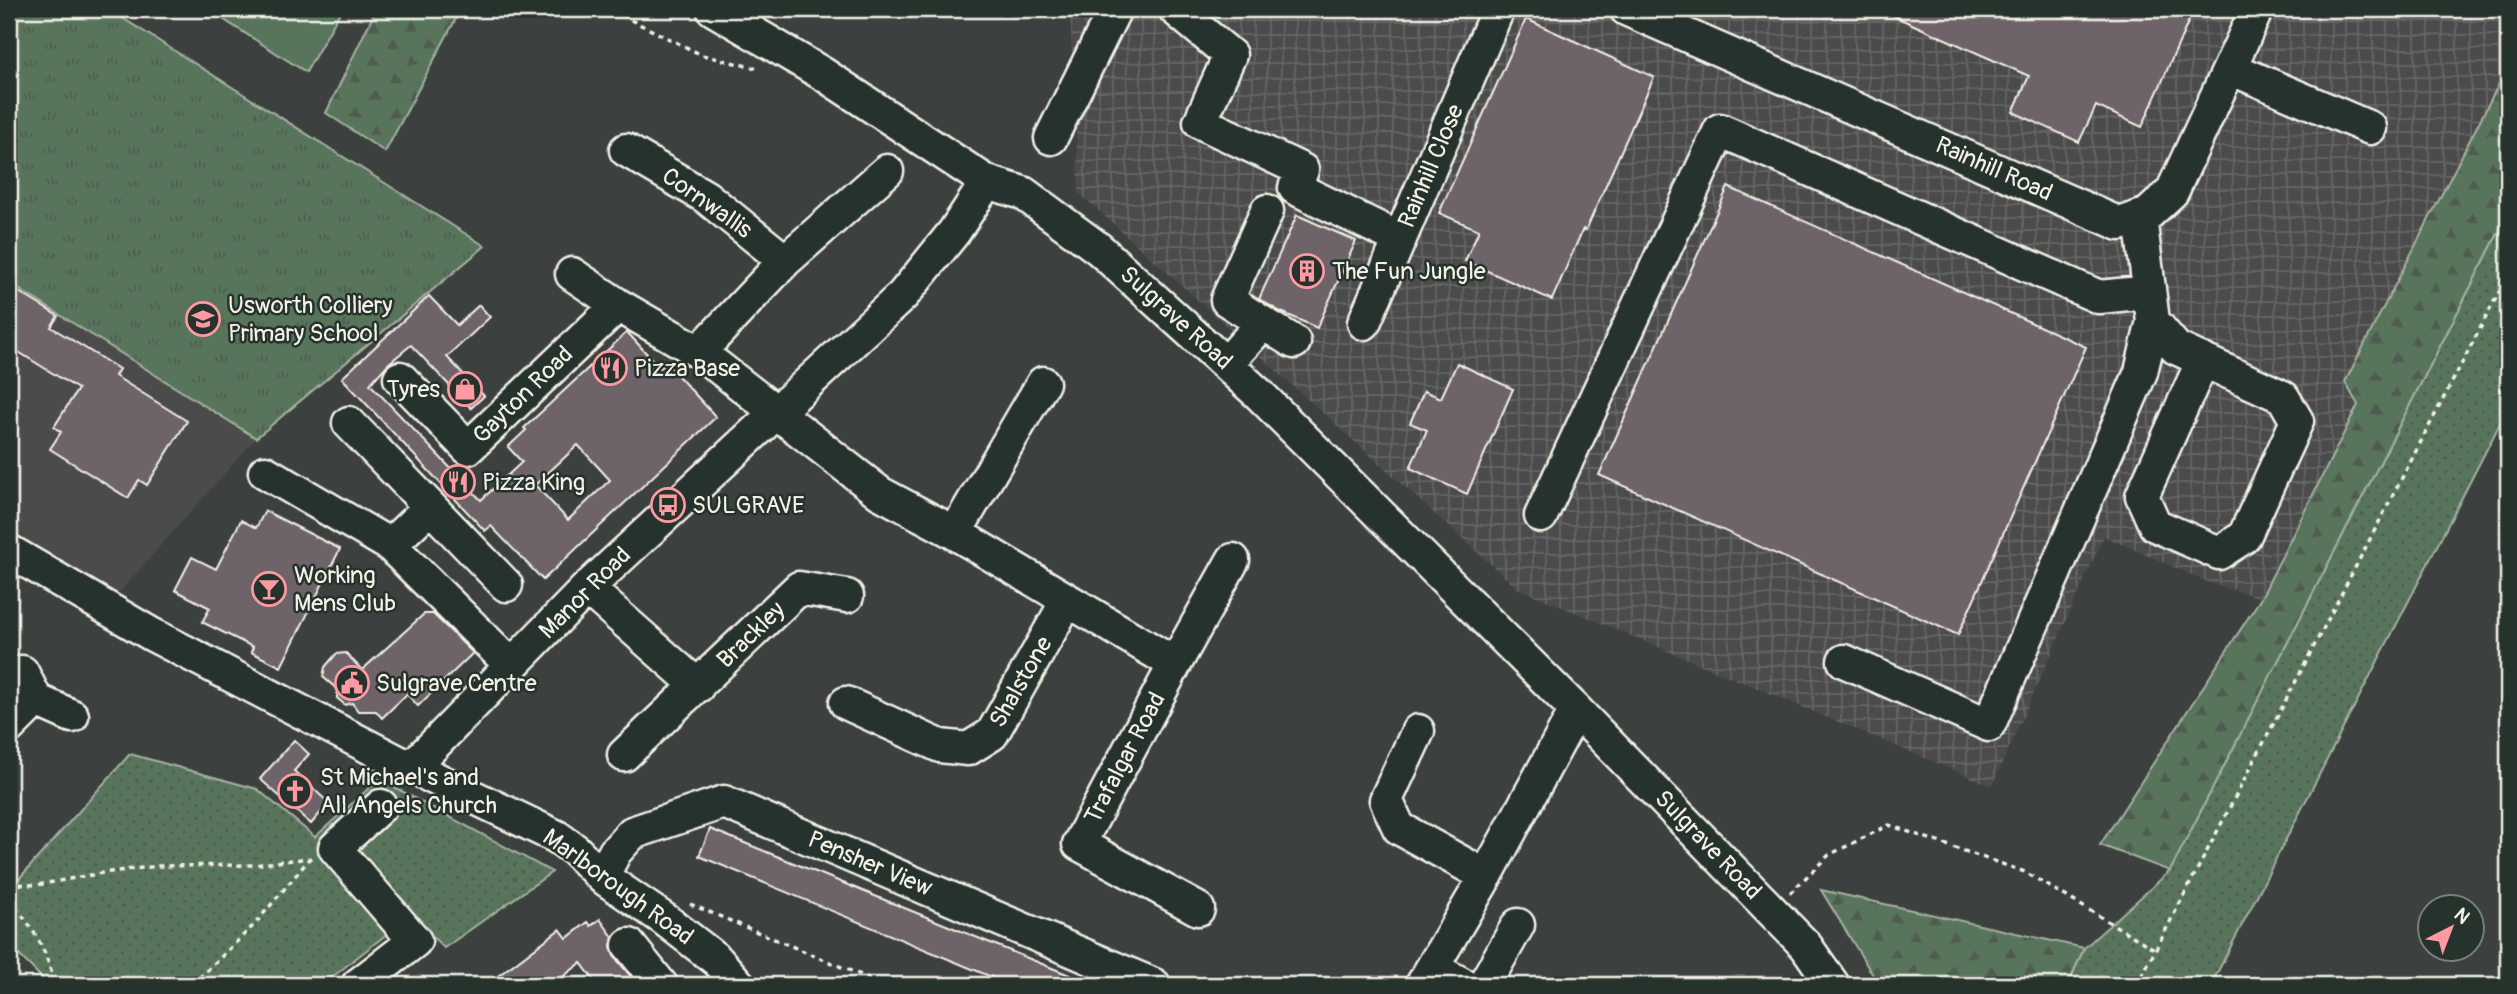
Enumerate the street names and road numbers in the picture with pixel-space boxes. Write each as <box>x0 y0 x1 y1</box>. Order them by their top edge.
street label: Rainhill Close <box>1392 100 1470 232</box>
street label: Rainhill Road <box>1931 130 2057 208</box>
street label: Cornwallis <box>656 161 758 245</box>
street label: Sulgrave Road <box>1114 260 1238 376</box>
street label: Gayton Road <box>467 340 579 450</box>
street label: Manor Road <box>533 541 637 645</box>
street label: Brackley <box>711 596 791 674</box>
street label: Shalstone <box>983 631 1059 733</box>
street label: Trafalgar Road <box>1078 687 1172 829</box>
street label: Sulgrave Road <box>1649 784 1767 906</box>
street label: Marlborough Road <box>537 823 699 951</box>
street label: Pensher View <box>804 825 936 903</box>

